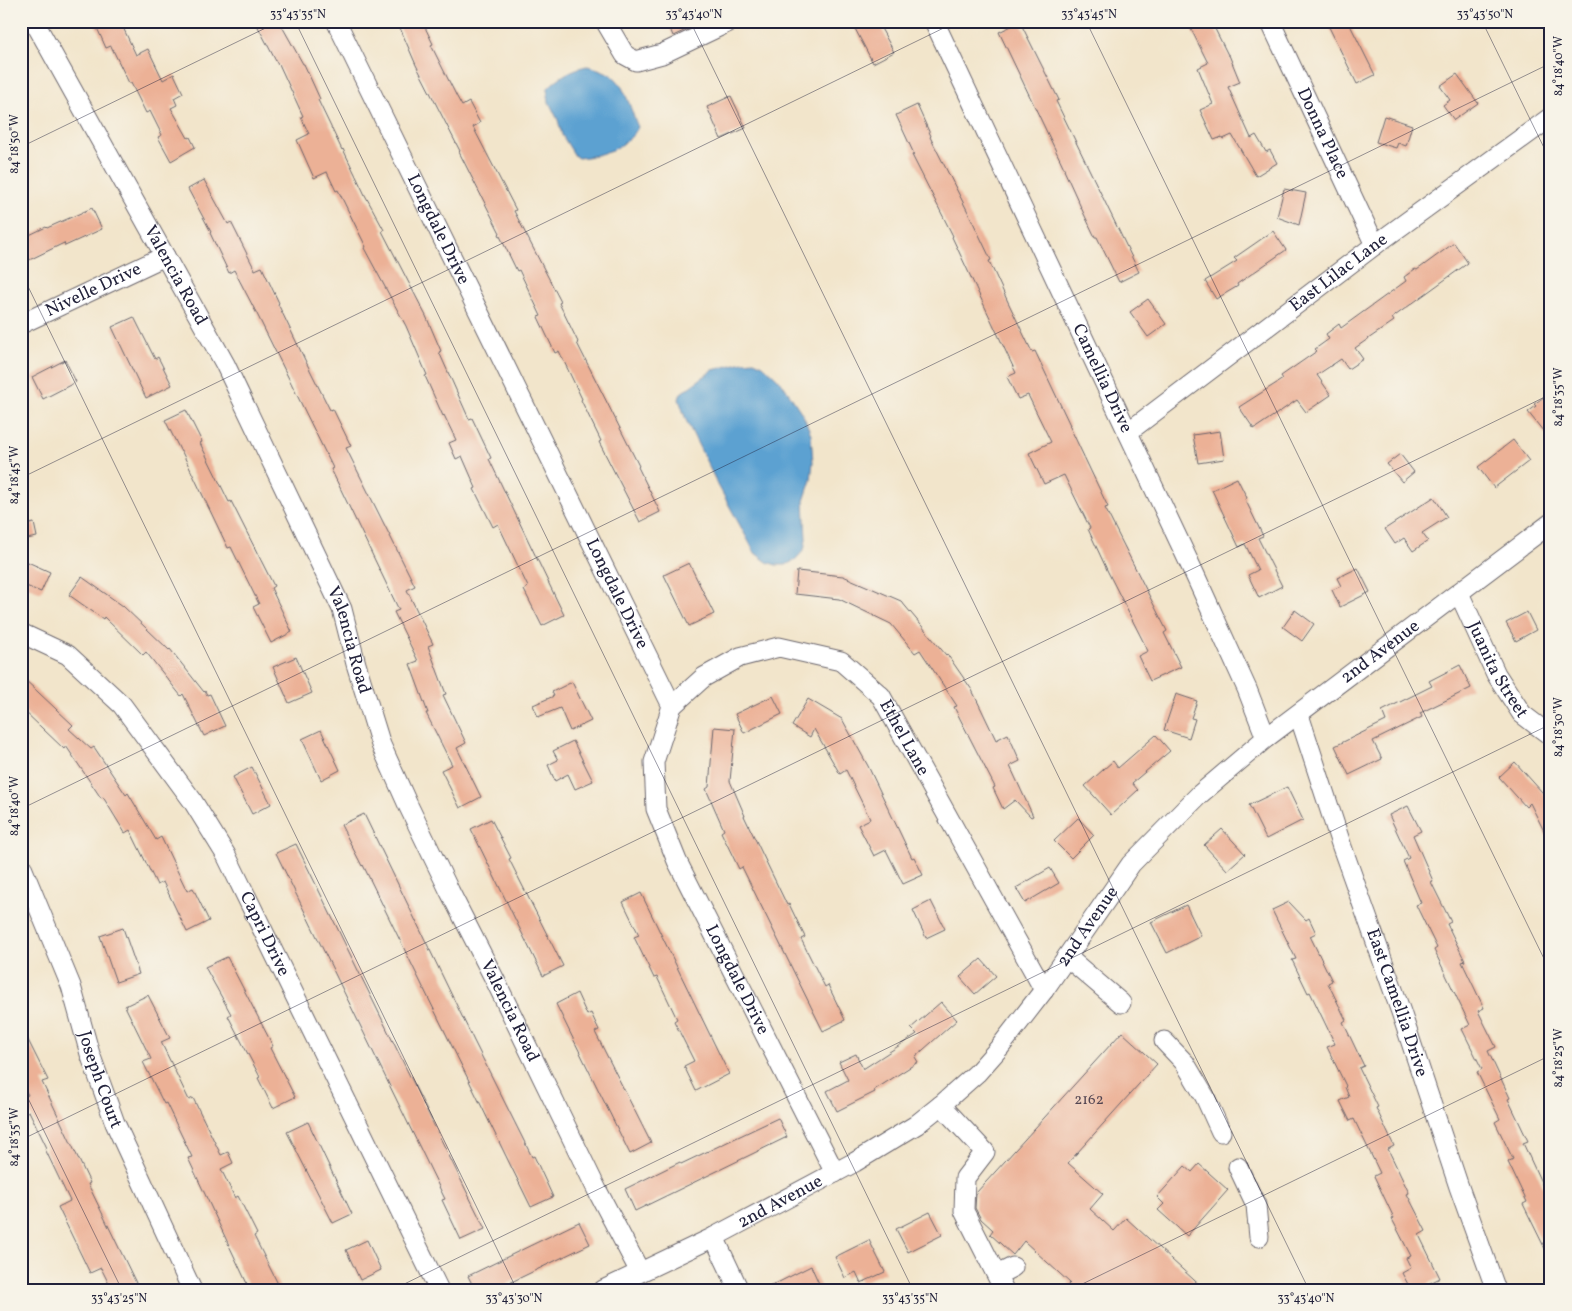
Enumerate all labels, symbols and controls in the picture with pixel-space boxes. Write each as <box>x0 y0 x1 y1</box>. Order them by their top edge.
text: 33°43'35"N <box>270 7 326 23</box>
text: 33°43'40"N <box>666 7 723 23</box>
text: 33°43'45"N <box>1061 7 1117 23</box>
text: 33°43'50"N <box>1457 7 1513 23</box>
text: 84°18'40"W <box>1551 36 1567 96</box>
street label: Donna Place <box>1290 84 1355 183</box>
text: 84°18'50"W <box>7 114 23 174</box>
street label: Longdale Drive <box>400 170 476 289</box>
street label: Valencia Road <box>138 221 214 330</box>
street label: East Lilac Lane <box>1284 227 1393 318</box>
street label: Nivelle Drive <box>41 256 146 323</box>
street label: Camellia Drive <box>1066 320 1139 437</box>
text: 84°18'35"W <box>1551 368 1567 426</box>
text: 84°18'45"W <box>7 446 23 504</box>
street label: Longdale Drive <box>579 534 655 653</box>
street label: Valencia Road <box>321 582 377 697</box>
street label: 2nd Avenue <box>1336 614 1425 690</box>
street label: Juanita Street <box>1461 617 1534 723</box>
street label: Ethel Lane <box>873 695 935 780</box>
text: 84°18'30"W <box>1551 697 1567 757</box>
text: 84°18'40"W <box>7 776 23 836</box>
street label: 2nd Avenue <box>1051 881 1125 972</box>
street label: Capri Drive <box>233 887 296 981</box>
street label: Longdale Drive <box>699 920 775 1039</box>
street label: East Camellia Drive <box>1360 925 1434 1080</box>
street label: Valencia Road <box>474 955 545 1066</box>
street label: Joseph Court <box>72 1028 128 1133</box>
text: 84°18'25"W <box>1551 1028 1567 1088</box>
house number: 2162 <box>1074 1090 1104 1111</box>
text: 84°18'35"W <box>7 1108 23 1166</box>
street label: 2nd Avenue <box>733 1169 827 1235</box>
text: 33°43'25"N <box>91 1291 147 1307</box>
text: 33°43'30"N <box>486 1291 543 1307</box>
text: 33°43'35"N <box>882 1291 938 1307</box>
text: 33°43'40"N <box>1278 1291 1335 1307</box>

